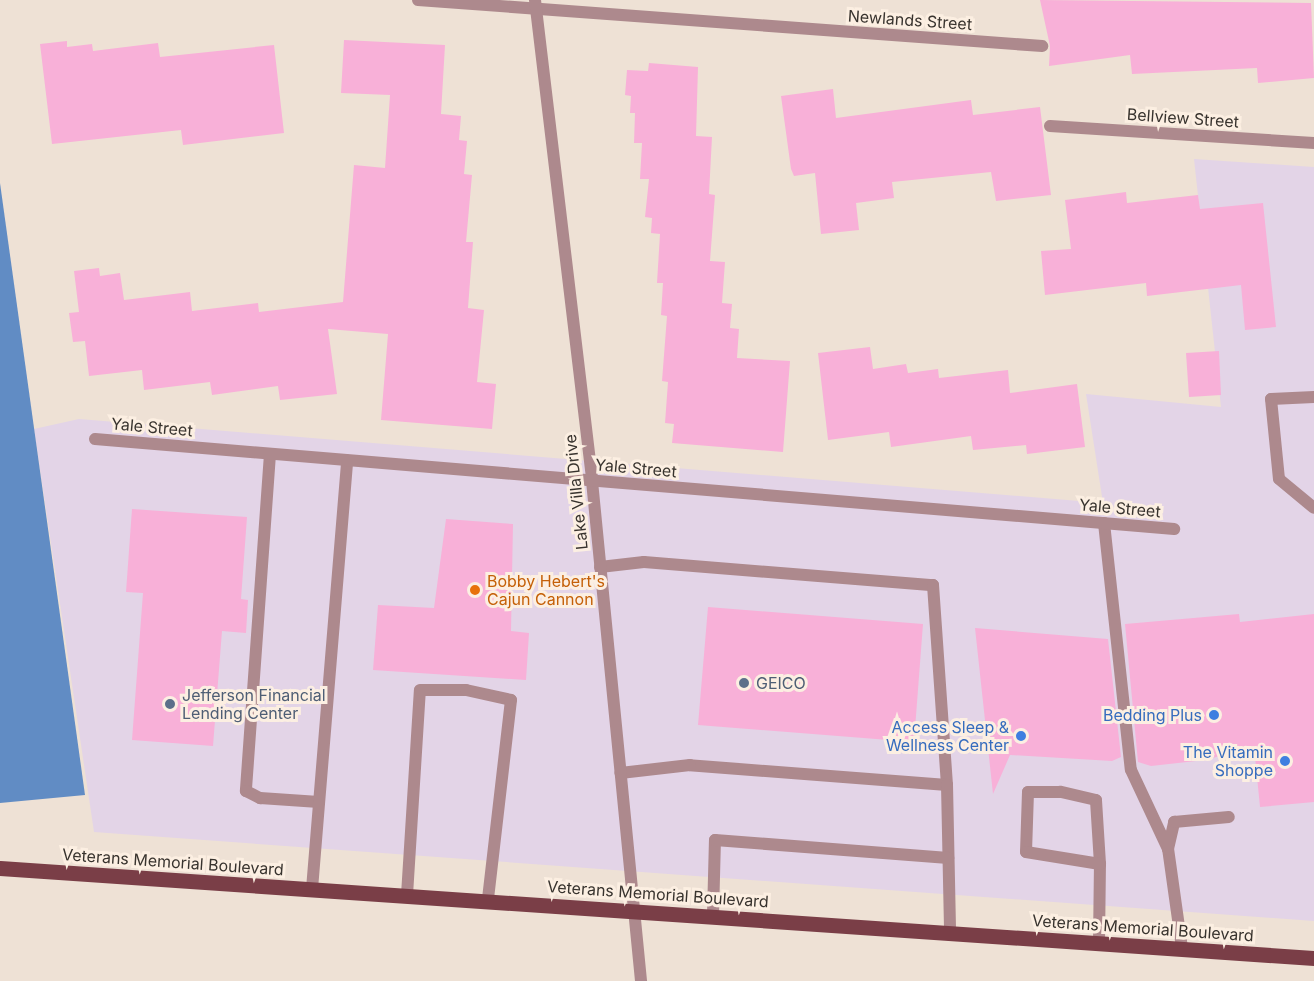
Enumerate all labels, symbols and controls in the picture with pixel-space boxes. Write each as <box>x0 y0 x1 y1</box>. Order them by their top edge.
street label: Newlands Street <box>847 6 973 34</box>
street label: Bellview Street <box>1126 105 1240 131</box>
street label: Yale Street <box>111 414 193 440</box>
street label: Lake Villa Drive <box>560 433 592 551</box>
street label: Yale Street <box>595 455 677 481</box>
street label: Yale Street <box>1079 495 1161 521</box>
place label: Bobby Hebert's Cajun Cannon <box>487 571 605 609</box>
marker: Bobby Hebert's Cajun Cannon <box>468 583 482 597</box>
place label: GEICO <box>756 673 806 693</box>
marker: GEICO <box>737 676 751 690</box>
place label: Jefferson Financial Lending Center <box>182 685 326 723</box>
marker: Jefferson Financial Lending Center <box>163 697 177 711</box>
place label: Bedding Plus <box>1103 705 1202 725</box>
marker: Bedding Plus <box>1207 708 1221 722</box>
place label: Access Sleep & Wellness Center <box>886 717 1009 755</box>
marker: Access Sleep & Wellness Center <box>1014 729 1028 743</box>
place label: The Vitamin Shoppe <box>1183 742 1273 780</box>
marker: The Vitamin Shoppe <box>1278 754 1292 768</box>
street label: Veterans Memorial Boulevard <box>62 845 284 879</box>
street label: Veterans Memorial Boulevard <box>547 877 769 911</box>
street label: Veterans Memorial Boulevard <box>1032 911 1254 945</box>

